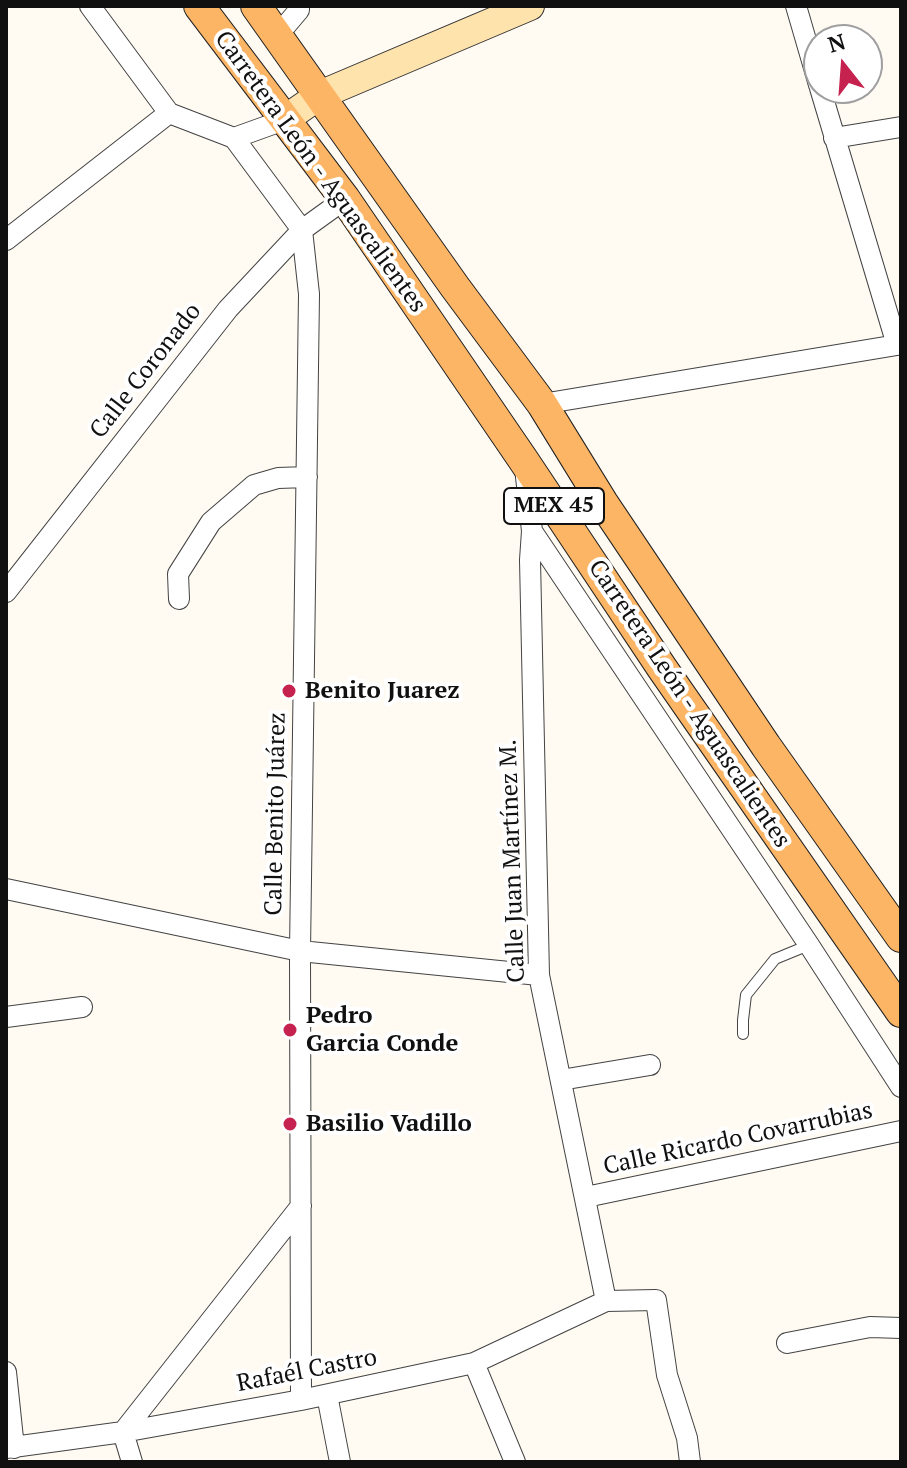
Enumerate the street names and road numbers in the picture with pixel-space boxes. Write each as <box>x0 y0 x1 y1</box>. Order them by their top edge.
street label: Carretera León - Aguascalientes <box>208 26 432 318</box>
street label: Calle Coronado <box>84 298 208 444</box>
road number: MEX 45 <box>504 488 604 524</box>
street label: Carretera León - Aguascalientes <box>582 555 796 853</box>
street label: Calle Benito Juárez <box>260 712 292 916</box>
street label: Calle Juan Martínez M. <box>494 739 532 983</box>
street label: Calle Ricardo Covarrubias <box>601 1096 875 1182</box>
street label: Rafaél Castro <box>234 1343 380 1399</box>

